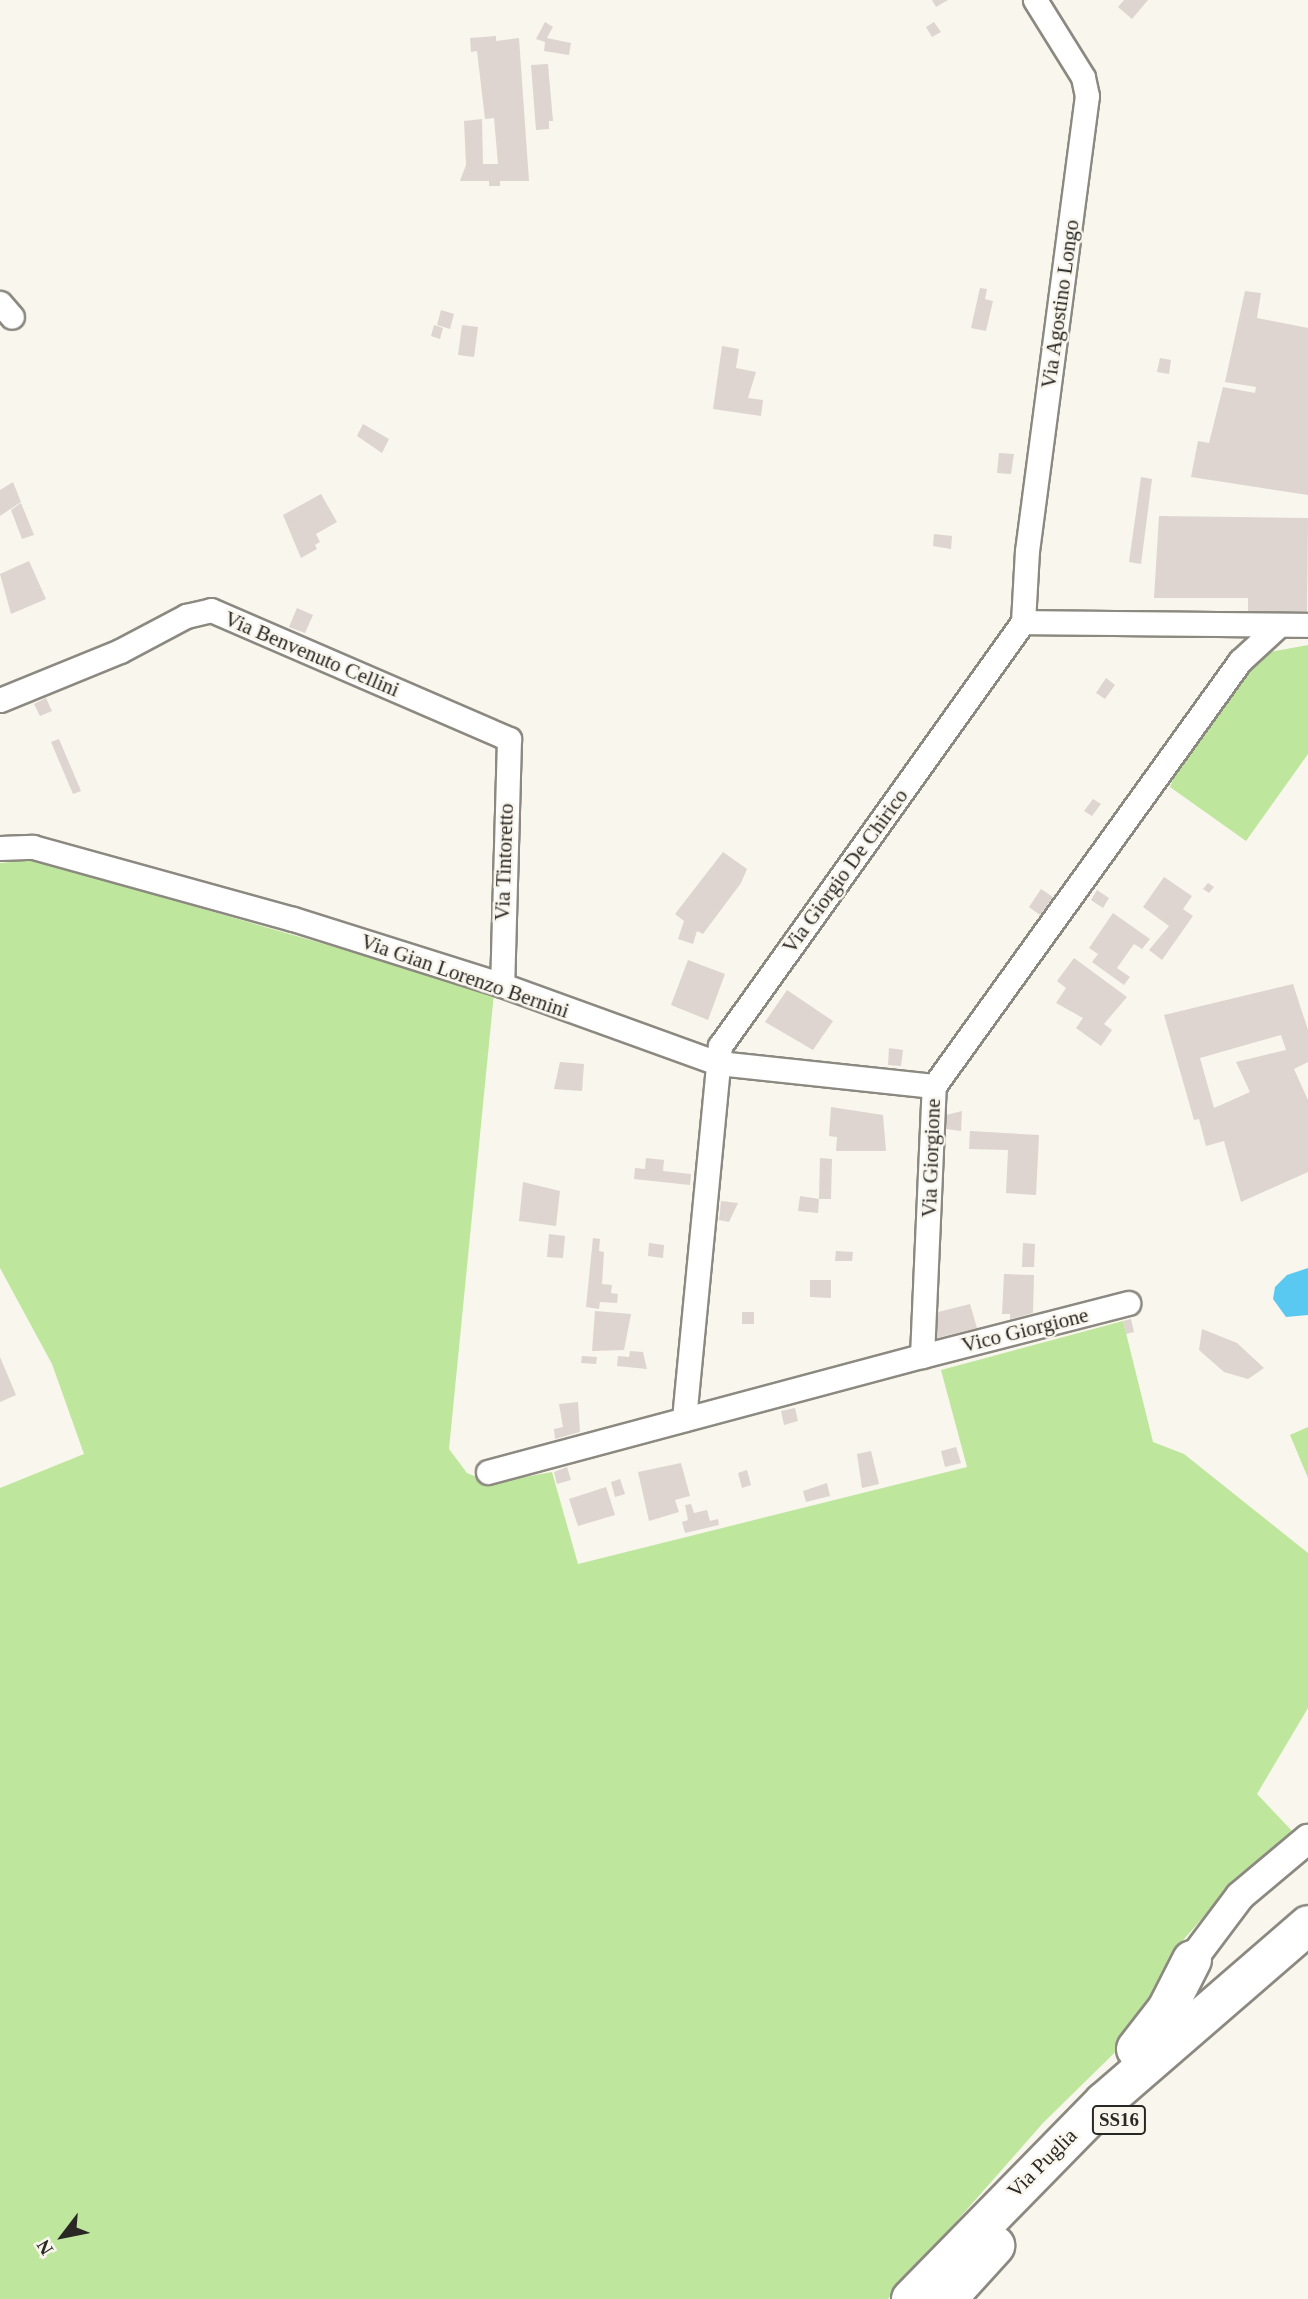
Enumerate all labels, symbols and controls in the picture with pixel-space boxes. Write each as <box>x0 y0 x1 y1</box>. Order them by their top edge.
street label: Via Agostino Longo <box>1036 217 1084 391</box>
street label: Via Benvenuto Cellini <box>221 606 403 702</box>
street label: Via Giorgio De Chirico <box>777 784 913 958</box>
street label: Via Tintoretto <box>489 803 519 921</box>
street label: Via Gian Lorenzo Bernini <box>358 929 572 1023</box>
street label: Via Giorgione <box>916 1098 946 1218</box>
street label: Vico Giorgione <box>959 1302 1091 1358</box>
road number: SS16 <box>1091 2104 1147 2136</box>
street label: Via Puglia <box>1002 2123 1082 2203</box>
north arrow <box>28 2201 98 2271</box>
text: N <box>32 2236 57 2259</box>

